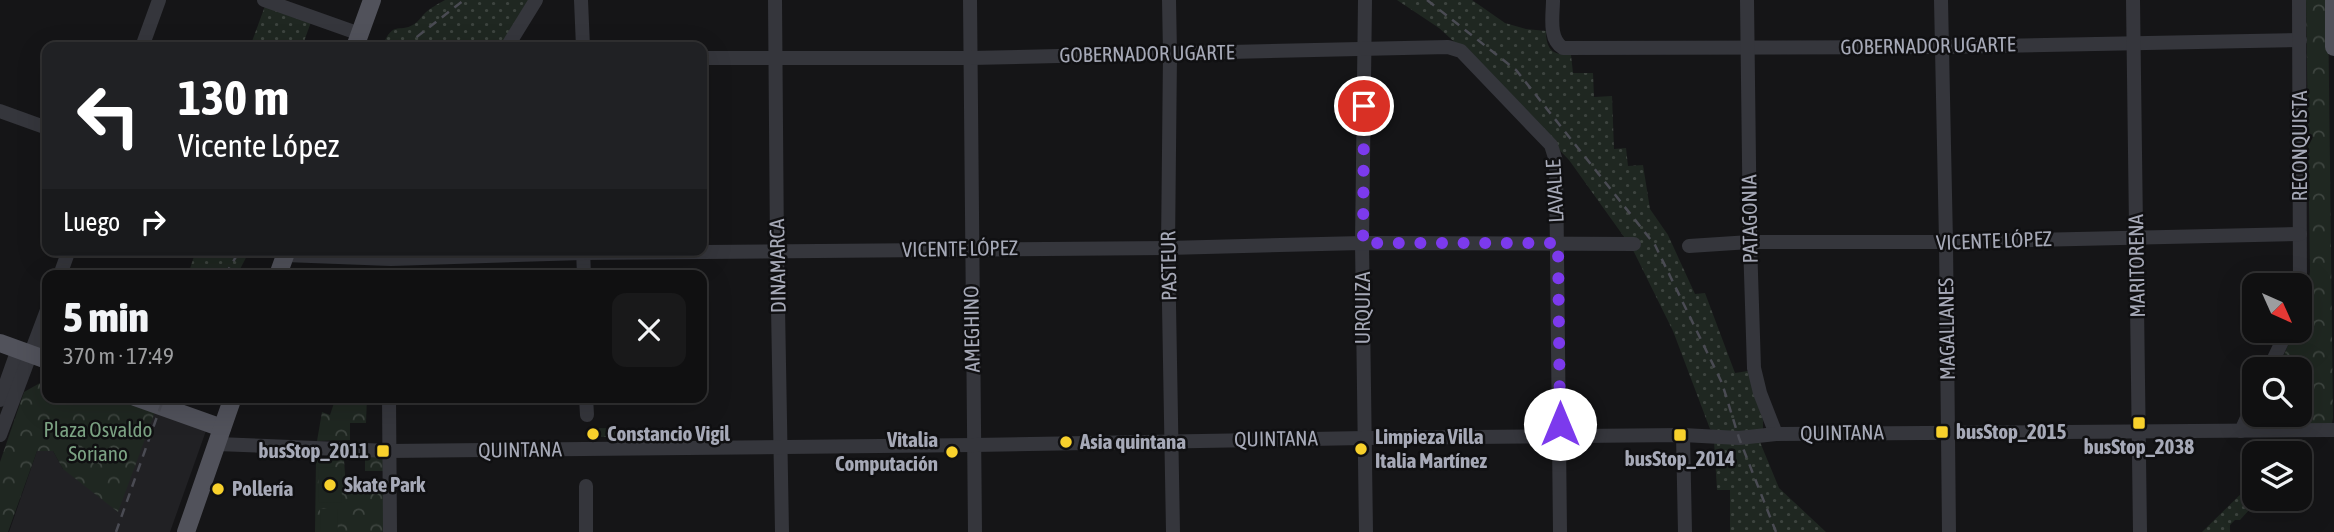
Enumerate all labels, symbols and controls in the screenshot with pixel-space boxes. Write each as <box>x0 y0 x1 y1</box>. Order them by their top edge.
street label: GOBERNADOR UGARTE <box>1840 31 2016 59</box>
street label: GOBERNADOR UGARTE <box>1059 39 1235 67</box>
text: 130 m <box>178 69 289 125</box>
icon: left <box>63 70 154 161</box>
pin <box>1334 76 1394 136</box>
icon: arrive <box>1345 87 1383 125</box>
street label: RECONQUISTA <box>2287 90 2311 201</box>
text: Vicente López <box>178 127 339 164</box>
street label: LAVALLE <box>1540 159 1568 223</box>
street label: PATAGONIA <box>1736 174 1762 264</box>
icon: right <box>134 203 172 241</box>
text: Luego <box>63 207 120 237</box>
street label: MARITORENA <box>2123 213 2149 318</box>
street label: DINAMARCA <box>764 218 790 313</box>
street label: VICENTE LÓPEZ <box>1936 226 2052 254</box>
street label: PASTEUR <box>1155 231 1181 301</box>
street label: VICENTE LÓPEZ <box>902 235 1018 261</box>
street label: URQUIZA <box>1350 271 1374 344</box>
north arrow <box>2242 273 2312 343</box>
map controls <box>2242 273 2312 511</box>
street label: MAGALLANES <box>1933 277 1959 380</box>
street label: AMEGHINO <box>958 285 984 373</box>
text: 5 min <box>63 293 149 341</box>
button: close <box>612 293 686 367</box>
text: 370 m · 17:49 <box>63 343 174 369</box>
button: search <box>2242 357 2312 427</box>
position arrow <box>1523 387 1597 461</box>
marker: busStop_2038 <box>2131 415 2147 431</box>
park label: Plaza Osvaldo Soriano <box>44 417 152 465</box>
street label: QUINTANA <box>1800 419 1885 445</box>
place label: busStop_2015 <box>1956 419 2067 443</box>
place label: Constancio Vigil <box>607 421 730 445</box>
place label: Limpieza Villa Italia Martínez <box>1375 424 1488 472</box>
marker: busStop_2015 <box>1934 424 1950 440</box>
street label: QUINTANA <box>1234 425 1319 451</box>
marker: Constancio Vigil <box>585 426 601 442</box>
place label: Vitalia Computación <box>835 427 938 475</box>
marker: busStop_2014 <box>1672 427 1688 443</box>
place label: Asia quintana <box>1079 429 1186 453</box>
marker: Asia quintana <box>1058 434 1074 450</box>
place label: busStop_2038 <box>2084 434 2194 458</box>
street label: QUINTANA <box>478 436 563 462</box>
place label: busStop_2011 <box>259 438 369 462</box>
marker: Limpieza Villa Italia Martínez <box>1353 441 1369 457</box>
button: layers <box>2242 441 2312 511</box>
marker: busStop_2011 <box>375 443 391 459</box>
marker: Vitalia Computación <box>944 444 960 460</box>
place label: busStop_2014 <box>1625 446 1735 470</box>
place label: Skate Park <box>344 472 426 496</box>
place label: Pollería <box>232 476 293 500</box>
marker: Skate Park <box>322 477 338 493</box>
marker: Pollería <box>210 481 226 497</box>

